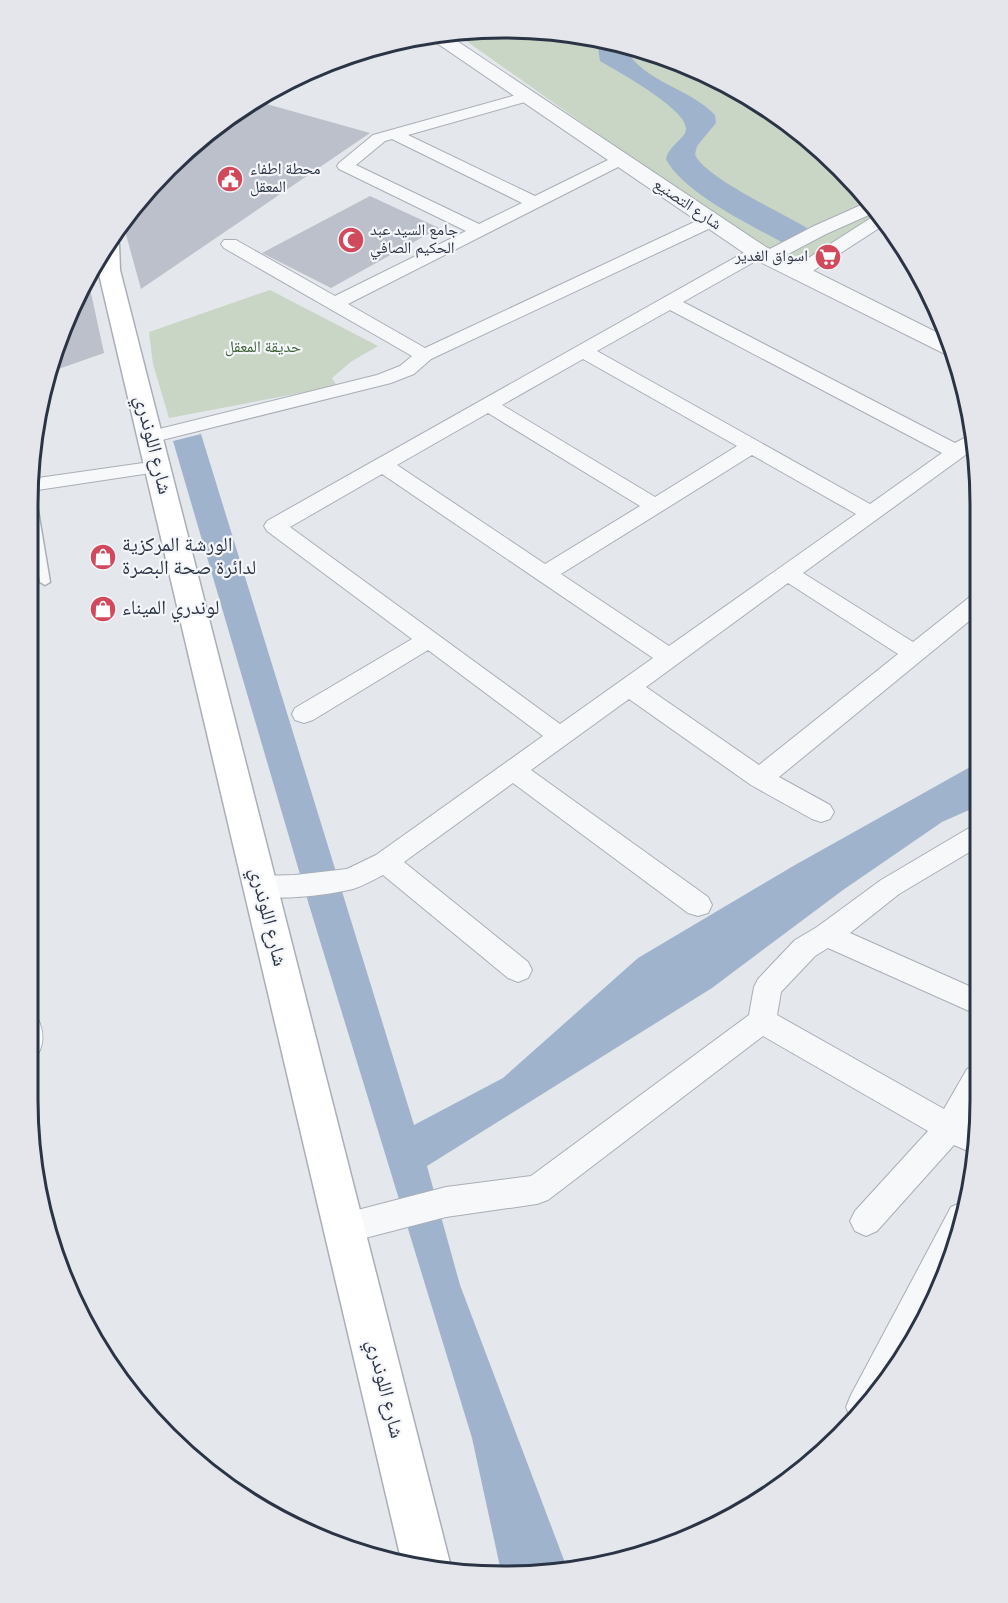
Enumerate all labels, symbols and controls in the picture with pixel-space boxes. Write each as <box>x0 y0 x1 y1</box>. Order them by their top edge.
place label: محطة اطفاء المعقل <box>250 160 321 198</box>
public building icon: محطة اطفاء المعقل <box>215 164 245 194</box>
street label: شارع التصنيع <box>649 175 725 235</box>
place label: جامع السيد عبد الحكيم الصافي <box>370 221 458 260</box>
mosque icon: جامع السيد عبد الحكيم الصافي <box>336 225 366 255</box>
supermarket icon: اسواق الغدير <box>813 242 843 272</box>
place label: اسواق الغدير <box>734 247 808 267</box>
park label: حديقة المعقل <box>225 338 301 358</box>
street label: شارع اللوندري <box>126 393 177 497</box>
place label: الورشة المركزية لدائرة صحة البصرة <box>122 533 256 582</box>
shop icon: الورشة المركزية لدائرة صحة البصرة <box>88 542 118 572</box>
shop icon: لوندري الميناء <box>88 594 118 624</box>
place label: لوندري الميناء <box>122 596 219 623</box>
street label: شارع اللوندري <box>241 865 292 969</box>
street label: شارع اللوندري <box>358 1337 409 1441</box>

